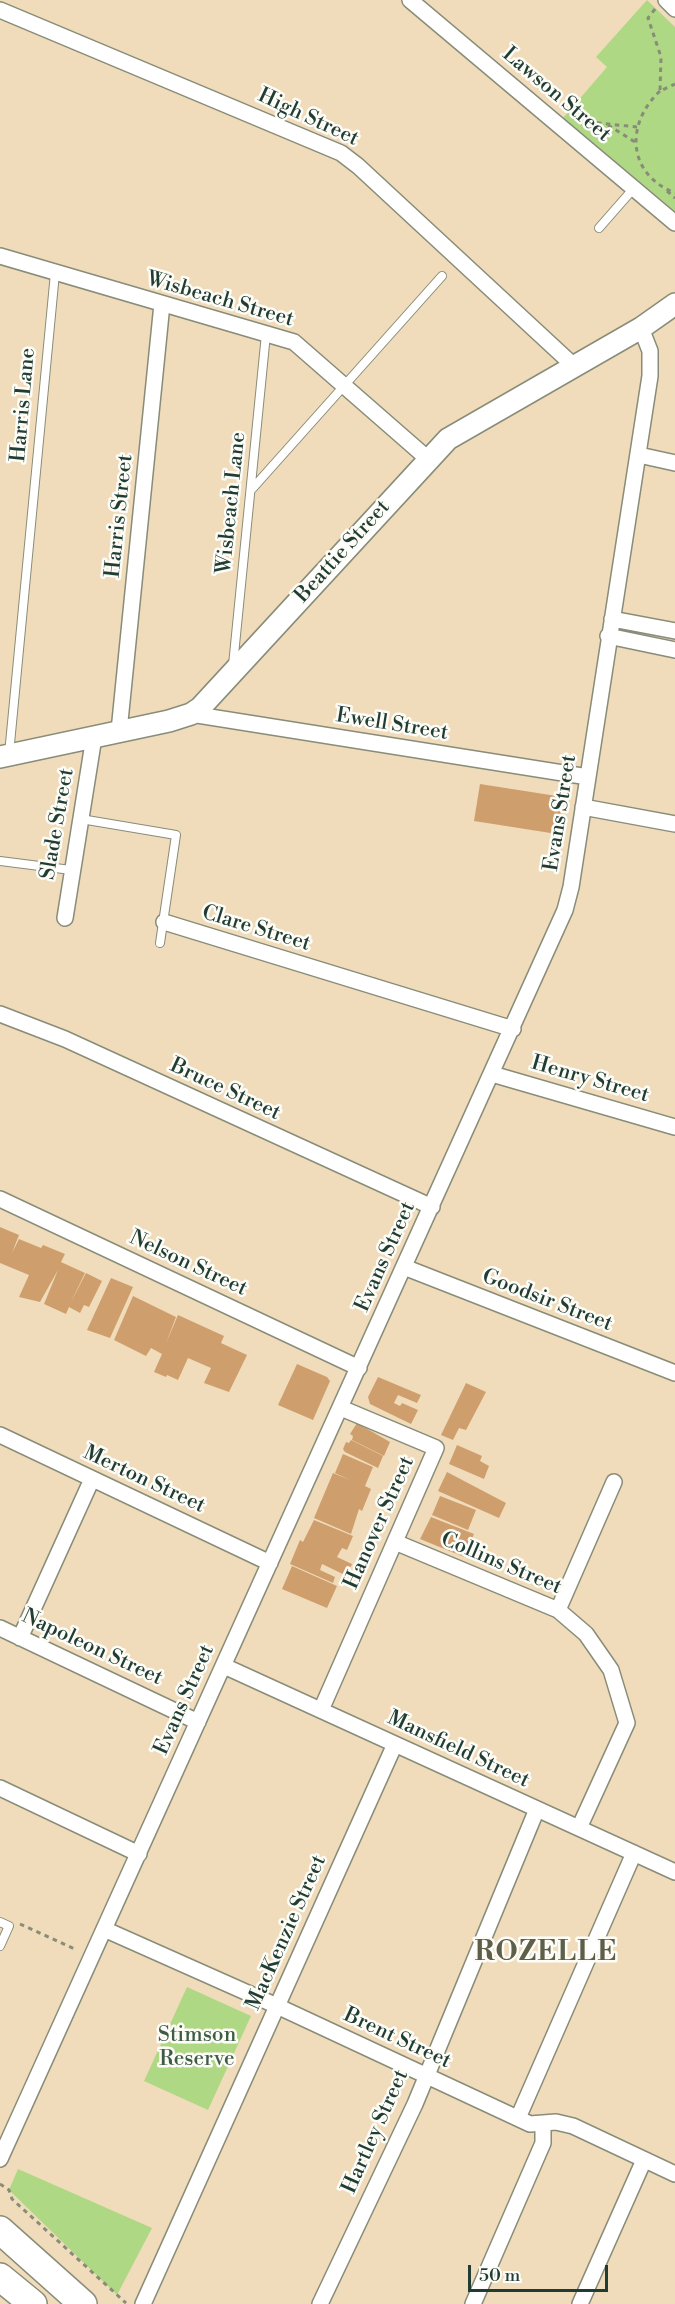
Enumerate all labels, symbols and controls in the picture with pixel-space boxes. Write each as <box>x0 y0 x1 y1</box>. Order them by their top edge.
street label: Lawson Street <box>497 42 615 148</box>
street label: High Street <box>254 84 362 152</box>
street label: Wisbeach Street <box>144 267 296 333</box>
street label: Harris Lane <box>6 347 42 463</box>
street label: Wisbeach Lane <box>212 431 252 575</box>
street label: Harris Street <box>101 453 139 579</box>
street label: Beattie Street <box>290 495 396 609</box>
street label: Ewell Street <box>334 704 450 746</box>
street label: Evans Street <box>539 753 583 873</box>
street label: Slade Street <box>36 766 80 882</box>
street label: Clare Street <box>199 901 313 957</box>
street label: Henry Street <box>528 1051 652 1109</box>
street label: Bruce Street <box>166 1053 284 1127</box>
street label: Evans Street <box>351 1198 421 1316</box>
street label: Nelson Street <box>125 1226 251 1302</box>
street label: Goodsir Street <box>478 1265 616 1337</box>
street label: Merton Street <box>79 1441 209 1519</box>
street label: Hanover Street <box>340 1453 420 1593</box>
street label: Collins Street <box>437 1527 565 1601</box>
street label: Napoleon Street <box>18 1604 166 1692</box>
street label: Evans Street <box>150 1641 220 1759</box>
street label: Mansfield Street <box>383 1706 533 1794</box>
street label: MacKenzie Street <box>242 1852 332 2014</box>
district label: ROZELLE <box>474 1938 618 1970</box>
street label: Brent Street <box>339 2003 455 2075</box>
park label: Stimson Reserve <box>158 2023 236 2073</box>
street label: Hartley Street <box>337 2066 415 2198</box>
scale bar <box>471 2253 610 2291</box>
text: 50 m <box>479 2264 520 2287</box>

